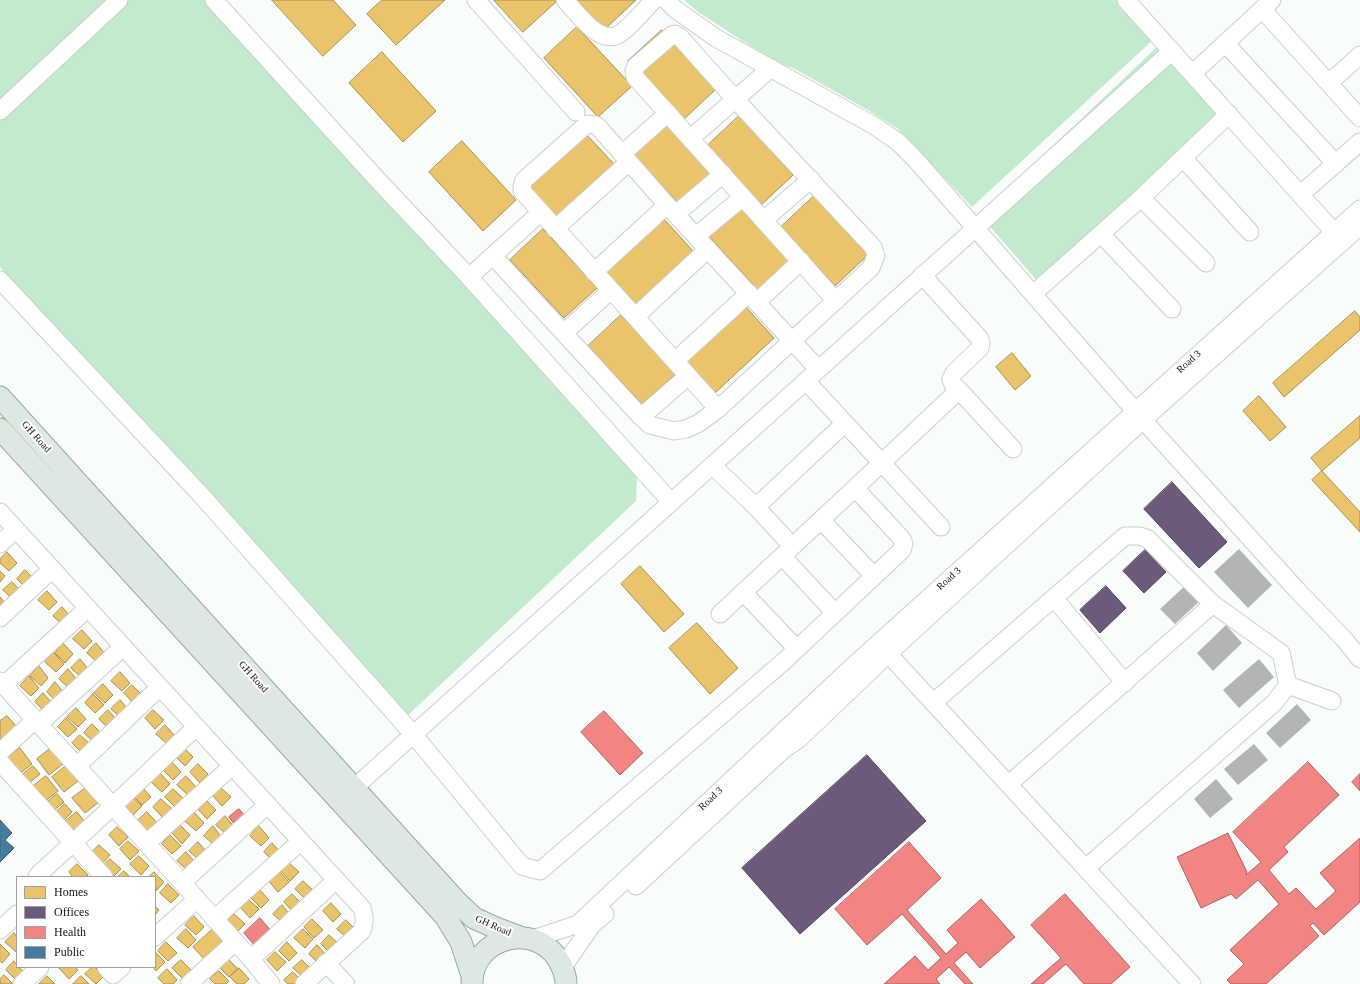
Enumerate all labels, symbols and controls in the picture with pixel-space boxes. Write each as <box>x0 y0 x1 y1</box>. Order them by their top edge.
street label: Road 3 <box>1174 348 1204 376</box>
street label: GH Road <box>19 419 53 455</box>
street label: Road 3 <box>934 565 964 593</box>
street label: GH Road <box>236 659 270 695</box>
street label: Road 3 <box>696 785 726 813</box>
legend <box>16 876 156 968</box>
text: Homes <box>54 885 88 899</box>
text: Offices <box>54 905 89 919</box>
street label: GH Road <box>473 913 513 939</box>
text: Health <box>54 925 86 939</box>
text: Public <box>54 945 85 959</box>

